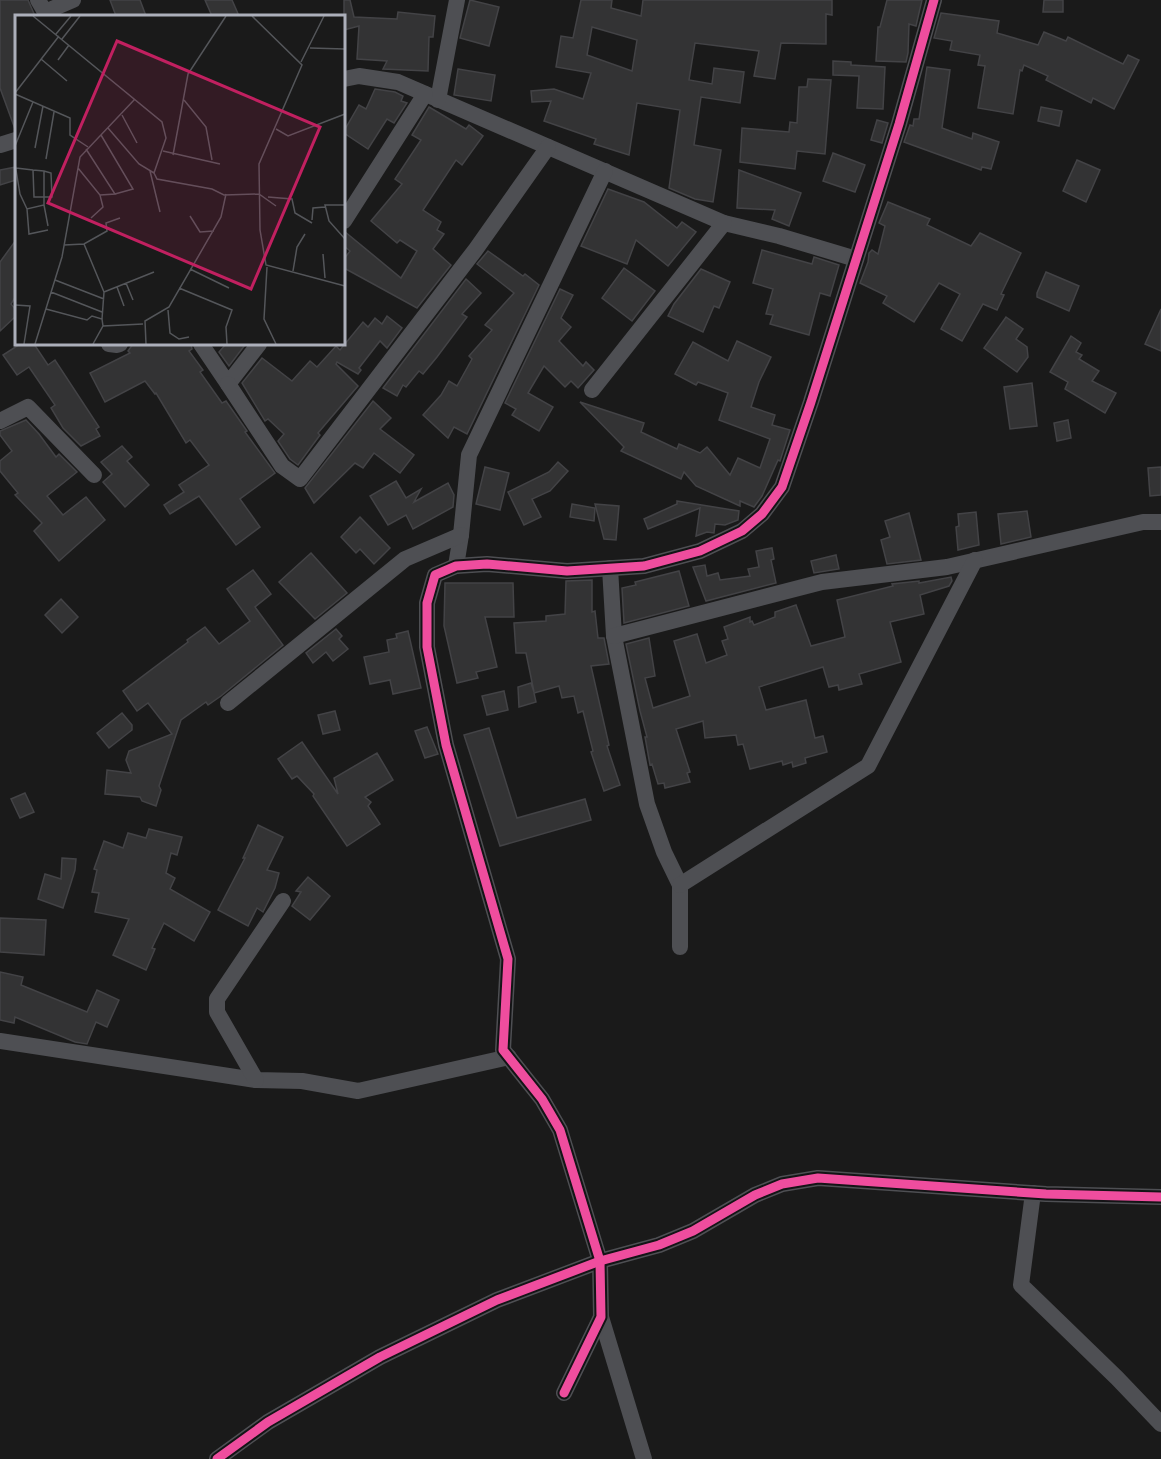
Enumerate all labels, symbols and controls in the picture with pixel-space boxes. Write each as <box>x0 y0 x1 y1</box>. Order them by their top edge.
inset map <box>15 15 345 345</box>

